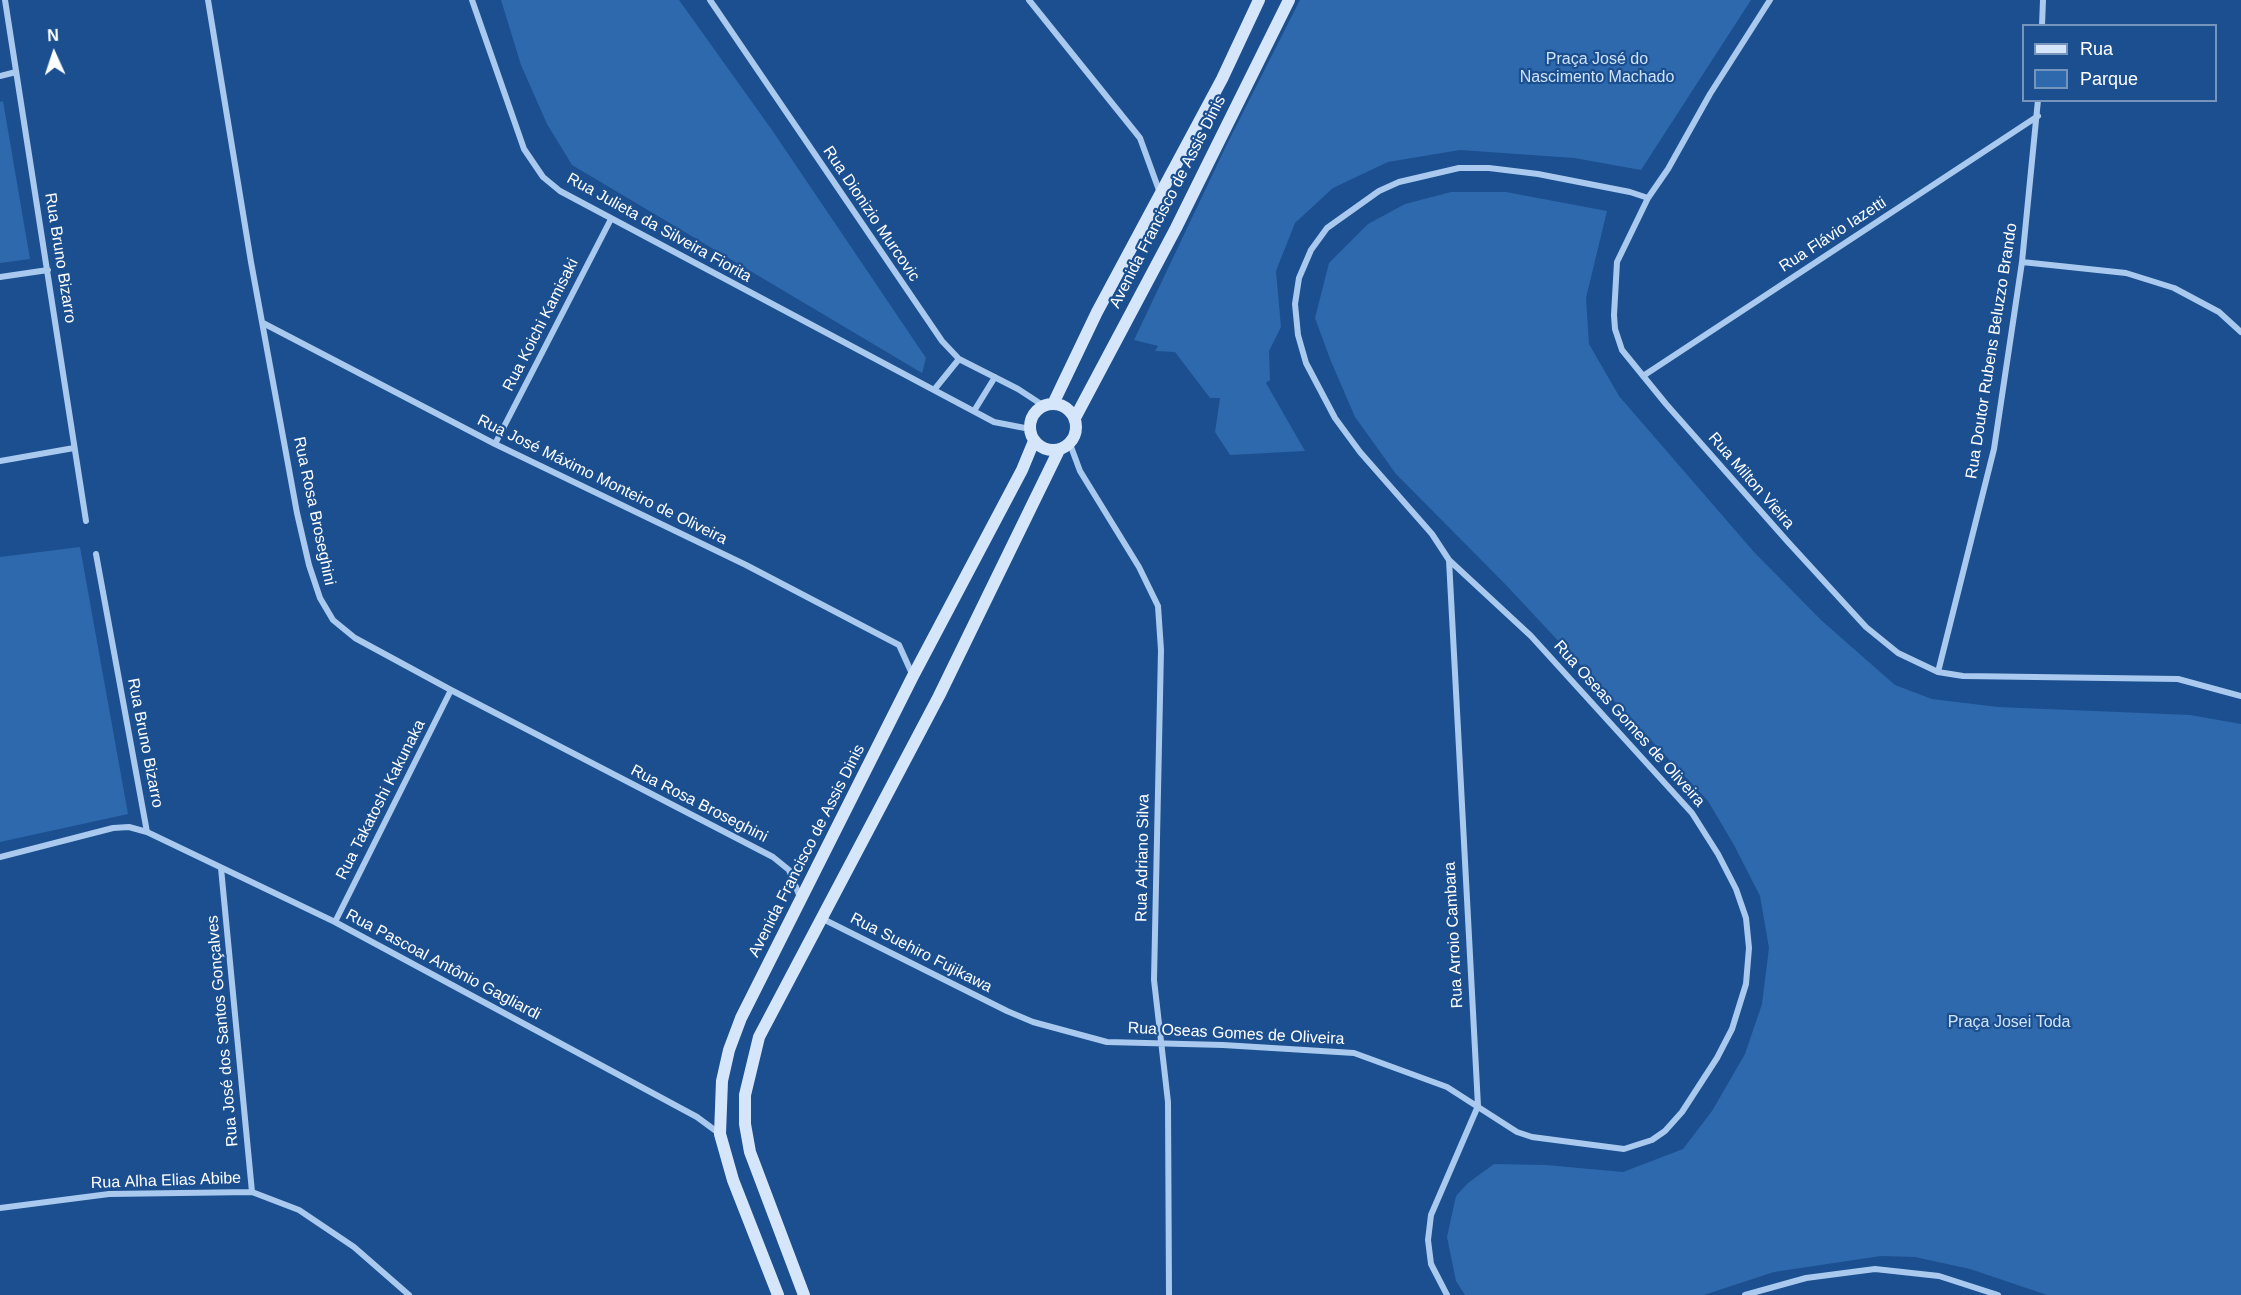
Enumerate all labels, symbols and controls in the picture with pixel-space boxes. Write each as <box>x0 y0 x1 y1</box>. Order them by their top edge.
north arrow <box>24 24 84 84</box>
legend <box>2022 24 2217 102</box>
text: N <box>47 27 59 44</box>
text: Rua <box>2080 39 2113 59</box>
park label: Praça José do Nascimento Machado <box>1520 50 1674 88</box>
text: Parque <box>2080 69 2138 89</box>
street label: Avenida Francisco de Assis Dinis <box>1106 92 1230 312</box>
street label: Rua Dionizio Murcovic <box>819 143 923 285</box>
street label: Rua Julieta da Silveira Fiorita <box>563 169 755 287</box>
street label: Rua Bruno Bizarro <box>40 191 80 325</box>
street label: Rua Flávio Iazetti <box>1776 193 1890 277</box>
street label: Rua Doutor Rubens Beluzzo Brando <box>1962 222 2022 480</box>
street label: Rua Koichi Kamisaki <box>499 255 583 395</box>
street label: Rua José Máximo Monteiro de Oliveira <box>474 411 730 549</box>
street label: Rua Milton Vieira <box>1704 429 1798 533</box>
street label: Rua Rosa Broseghini <box>289 435 339 587</box>
street label: Rua Oseas Gomes de Oliveira <box>1549 637 1709 811</box>
street label: Rua Bruno Bizarro <box>123 677 167 809</box>
street label: Rua Takatoshi Kakunaka <box>332 717 430 883</box>
street label: Avenida Francisco de Assis Dinis <box>745 741 869 961</box>
street label: Rua Rosa Broseghini <box>627 761 771 847</box>
street label: Rua Adriano Silva <box>1132 794 1154 922</box>
street label: Rua Arroio Cambara <box>1441 861 1467 1009</box>
street label: Rua Pascoal Antônio Gagliardi <box>342 905 544 1025</box>
street label: Rua Suehiro Fujikawa <box>847 909 995 997</box>
street label: Rua José dos Santos Gonçalves <box>203 915 243 1147</box>
park label: Praça Josei Toda <box>1948 1013 2070 1033</box>
street label: Rua Oseas Gomes de Oliveira <box>1127 1019 1345 1049</box>
street label: Rua Alha Elias Abibe <box>91 1169 241 1193</box>

